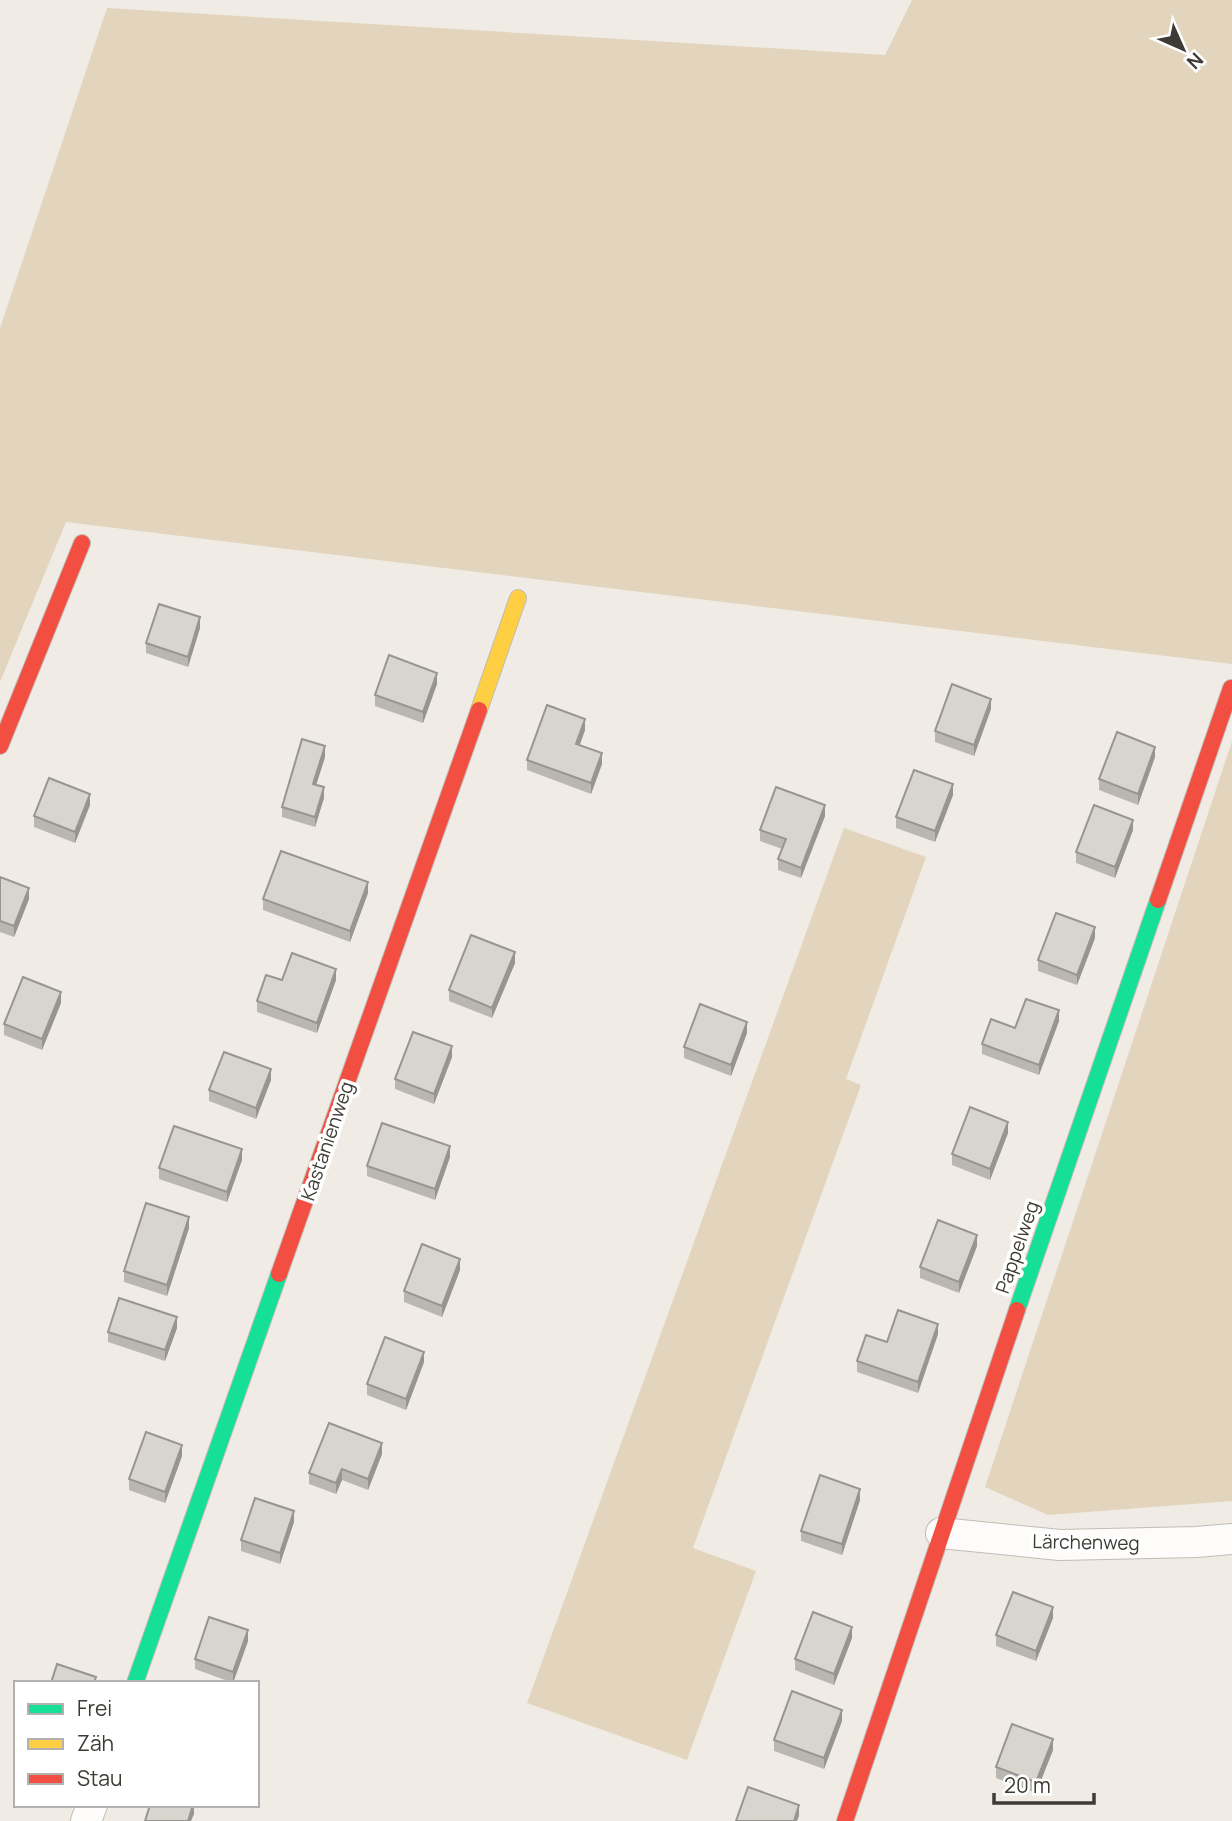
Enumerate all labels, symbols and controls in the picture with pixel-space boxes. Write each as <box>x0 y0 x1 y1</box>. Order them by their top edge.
north arrow <box>1148 14 1218 84</box>
text: N <box>1181 47 1209 75</box>
street label: Kastanienweg <box>294 1078 360 1204</box>
street label: Pappelweg <box>989 1197 1045 1297</box>
street label: Lärchenweg <box>1032 1528 1140 1556</box>
legend <box>14 1681 259 1807</box>
text: Frei <box>77 1694 112 1722</box>
text: Zäh <box>77 1729 114 1757</box>
scale bar <box>994 1762 1094 1806</box>
text: Stau <box>77 1764 123 1792</box>
text: 20 m <box>1004 1771 1051 1799</box>

